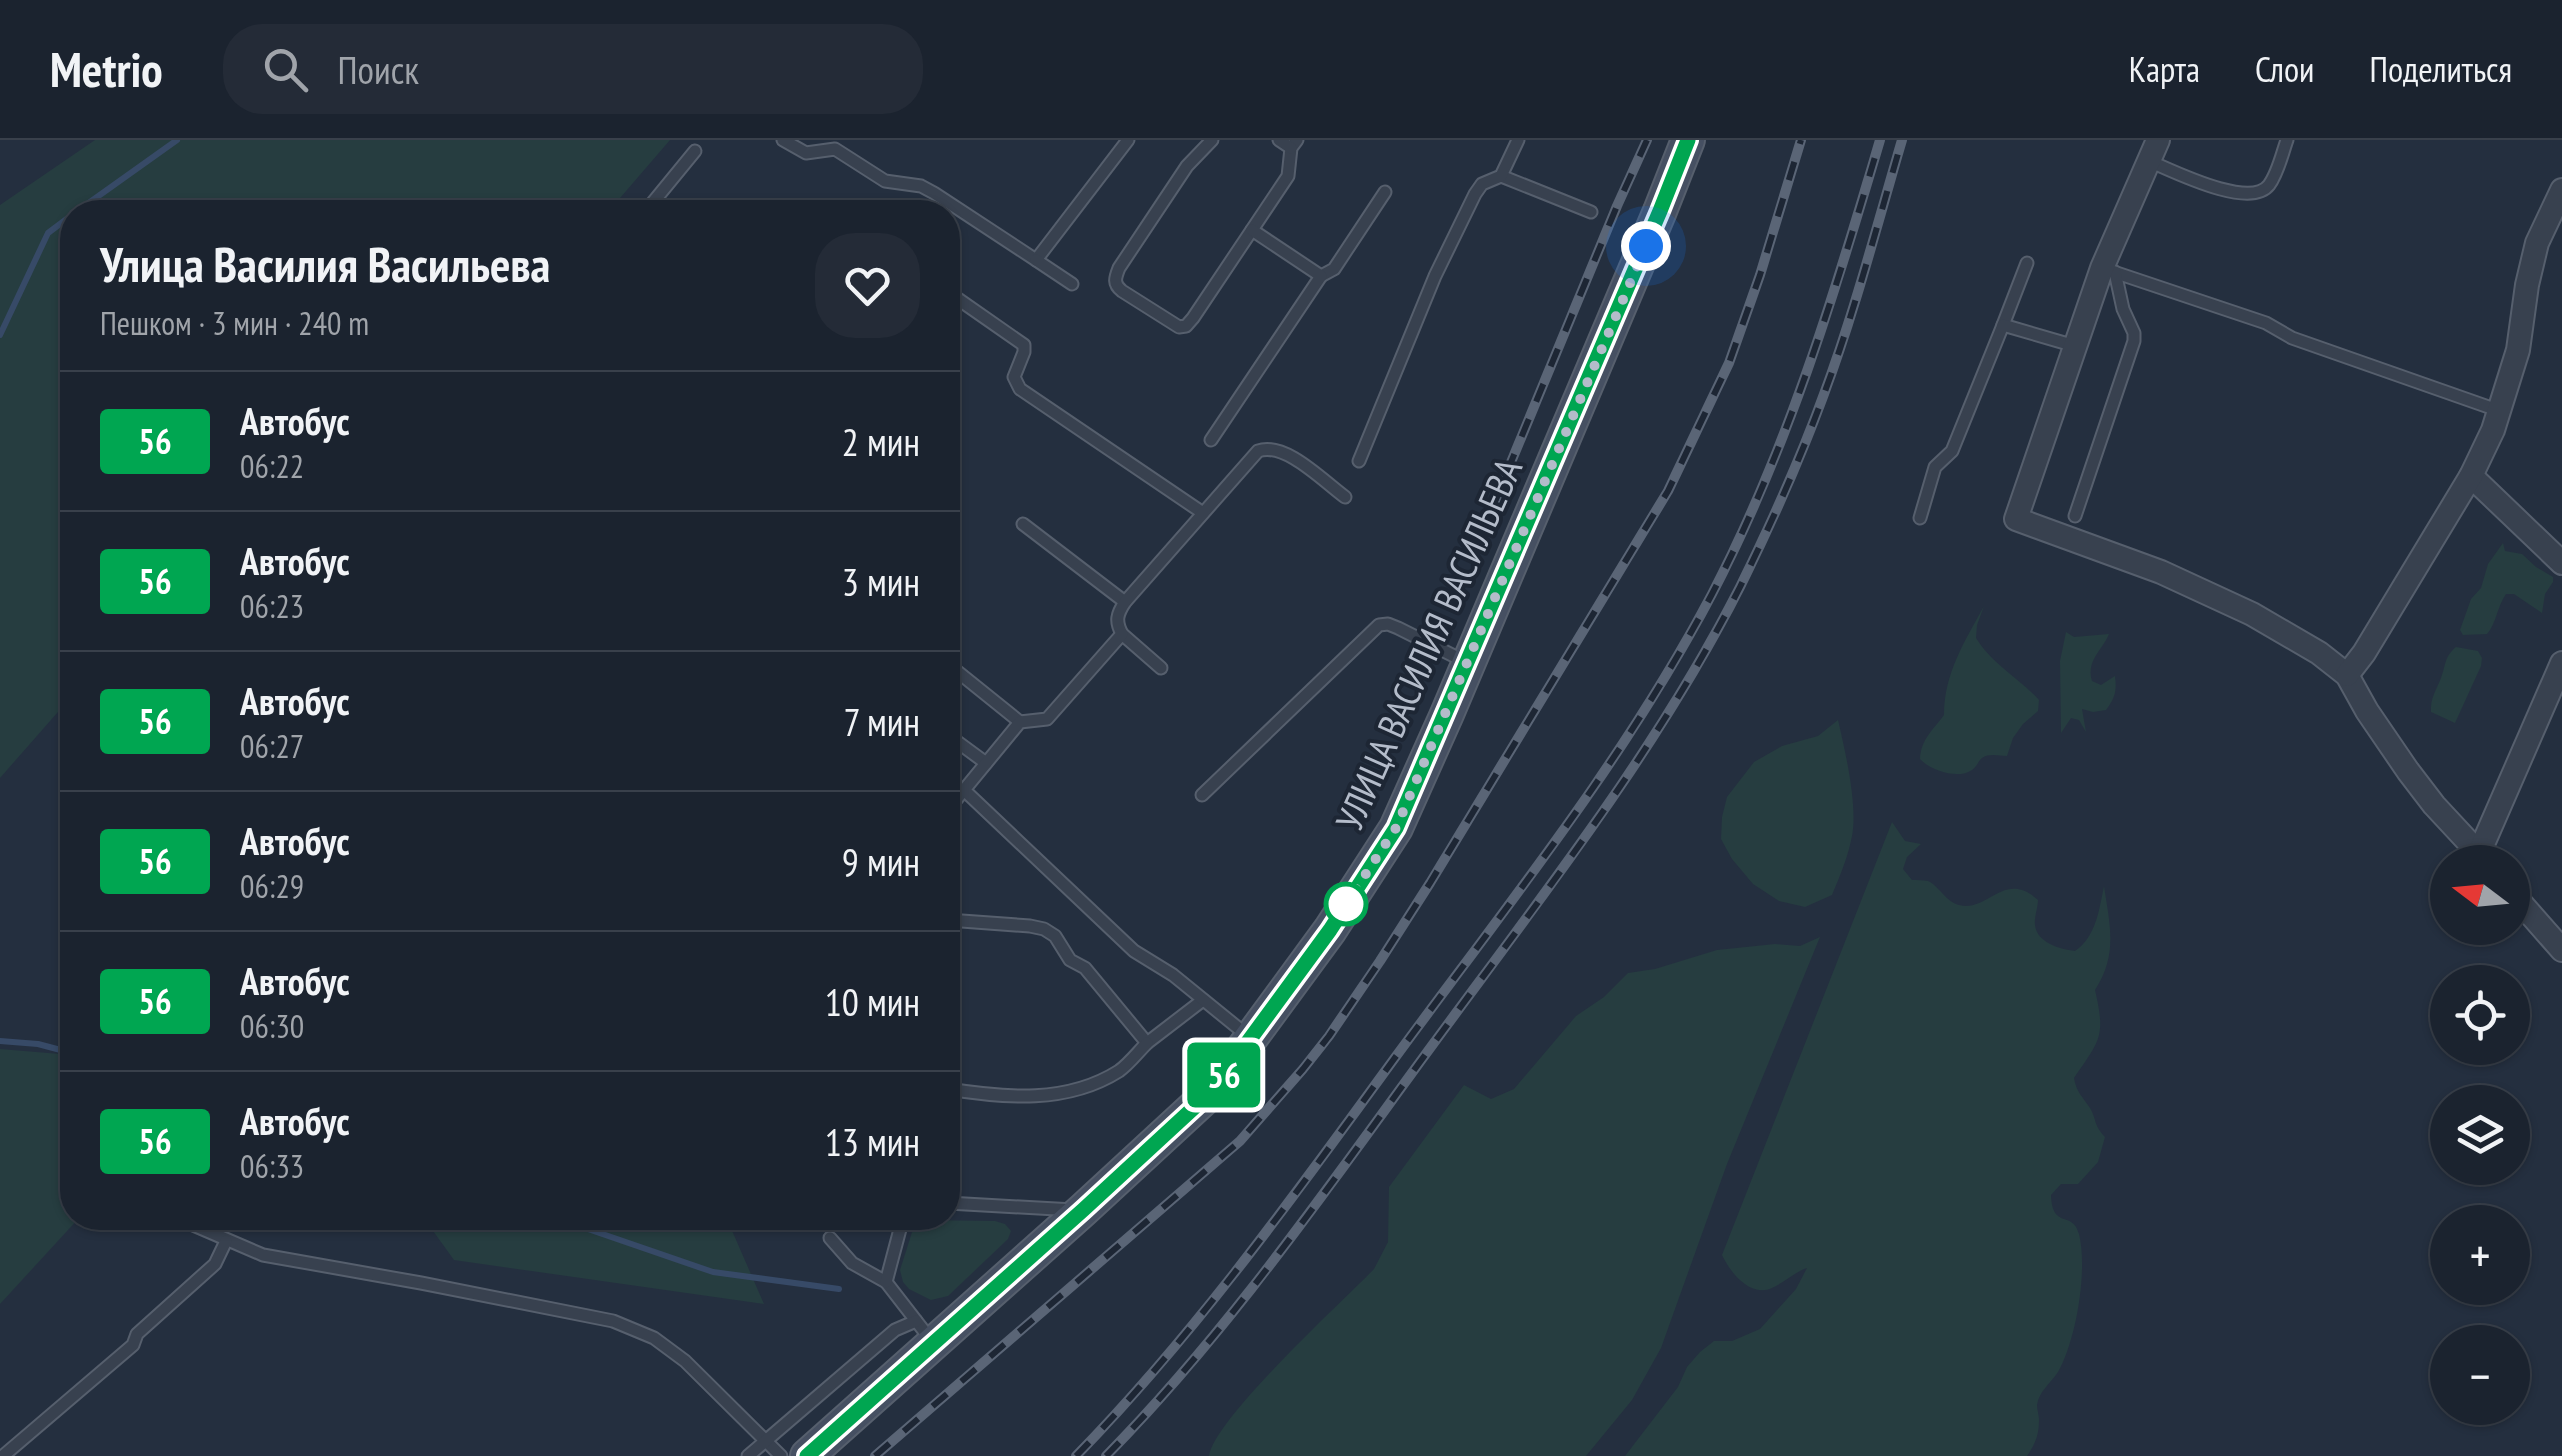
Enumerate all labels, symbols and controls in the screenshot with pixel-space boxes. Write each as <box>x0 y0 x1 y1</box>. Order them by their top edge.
search box <box>223 24 923 114</box>
text: Metrio <box>50 38 163 100</box>
icon: search <box>258 42 313 97</box>
text: Поиск <box>338 45 419 94</box>
text: Карта <box>2129 46 2200 92</box>
text: Слои <box>2255 46 2314 92</box>
text: Поделиться <box>2369 46 2512 92</box>
your location <box>1621 221 1671 271</box>
text: Улица Василия Васильева <box>100 233 550 295</box>
button: heart <box>815 233 920 338</box>
text: Пешком · 3 мин · 240 m <box>100 302 369 344</box>
text: Автобус <box>240 396 350 445</box>
text: 2 мин <box>842 417 920 466</box>
text: 56 <box>138 418 172 464</box>
text: 06:22 <box>240 445 304 487</box>
street label: УЛИЦА ВАСИЛИЯ ВАСИЛЬЕВА <box>1324 450 1532 838</box>
text: Автобус <box>240 536 350 585</box>
text: 3 мин <box>842 557 920 606</box>
text: 56 <box>138 558 172 604</box>
text: 06:23 <box>240 585 304 627</box>
text: Автобус <box>240 676 350 725</box>
text: 7 мин <box>843 697 920 746</box>
text: 56 <box>138 698 172 744</box>
text: 06:27 <box>240 725 304 767</box>
text: Автобус <box>240 816 350 865</box>
text: 9 мин <box>842 837 920 886</box>
text: 56 <box>138 838 172 884</box>
north arrow <box>2430 845 2530 945</box>
map controls <box>2430 845 2530 1425</box>
text: 06:29 <box>240 865 304 907</box>
unlabelled marker <box>1325 883 1367 925</box>
text: Автобус <box>240 956 350 1005</box>
button: locate <box>2430 965 2530 1065</box>
text: 10 мин <box>825 977 920 1026</box>
text: 56 <box>138 978 172 1024</box>
text: 06:30 <box>240 1005 304 1047</box>
line badge: 56 <box>1179 1042 1269 1108</box>
text: 56 <box>1207 1052 1241 1098</box>
button: layers <box>2430 1085 2530 1185</box>
text: Автобус <box>240 1096 350 1145</box>
text: 13 мин <box>825 1117 920 1166</box>
text: 56 <box>138 1118 172 1164</box>
text: 06:33 <box>240 1145 304 1187</box>
button: + <box>2430 1205 2530 1305</box>
button: − <box>2430 1325 2530 1425</box>

